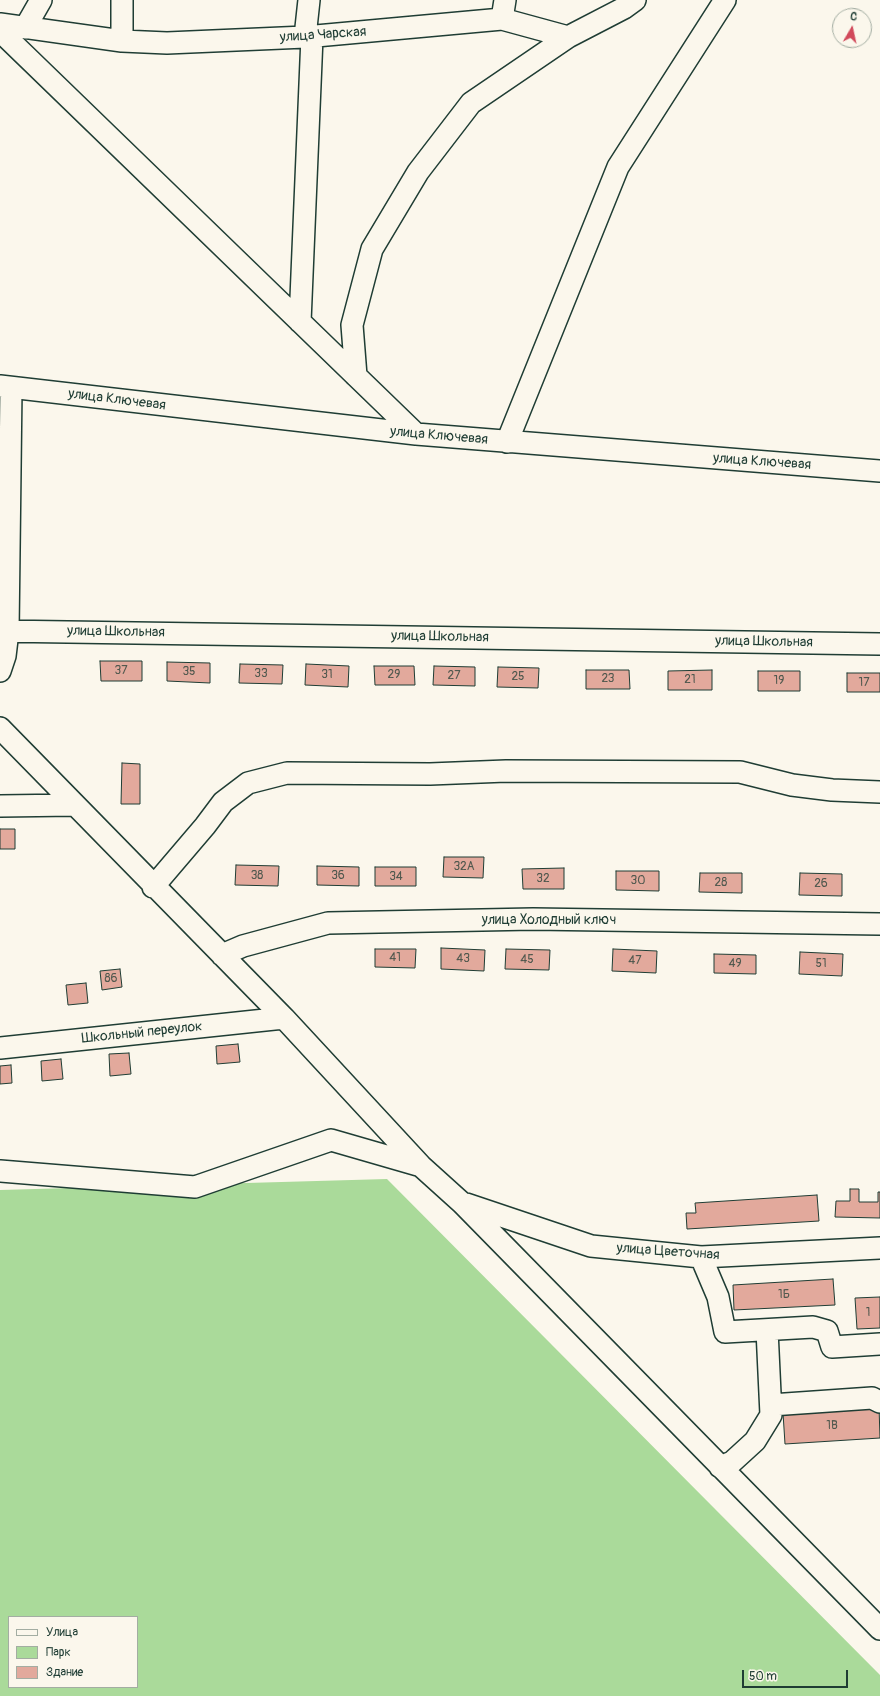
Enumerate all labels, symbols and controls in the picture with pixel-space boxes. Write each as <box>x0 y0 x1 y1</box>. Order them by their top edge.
north arrow <box>832 8 872 48</box>
text: С <box>849 10 858 24</box>
street label: улица Чарская <box>279 24 367 46</box>
street label: улица Ключевая <box>67 386 167 414</box>
street label: улица Ключевая <box>389 423 489 449</box>
street label: улица Ключевая <box>712 450 812 474</box>
street label: улица Школьная <box>67 623 165 641</box>
street label: улица Школьная <box>391 628 489 646</box>
street label: улица Школьная <box>715 633 813 651</box>
house number: 37 <box>114 664 128 678</box>
house number: 35 <box>182 665 196 679</box>
house number: 33 <box>254 667 268 681</box>
house number: 31 <box>321 668 333 682</box>
house number: 29 <box>388 668 400 682</box>
house number: 27 <box>447 669 461 683</box>
house number: 25 <box>511 670 525 684</box>
house number: 23 <box>601 672 615 686</box>
house number: 21 <box>684 673 696 687</box>
house number: 19 <box>774 674 784 688</box>
house number: 17 <box>858 676 870 690</box>
house number: 32А <box>453 860 475 874</box>
house number: 38 <box>251 869 263 883</box>
house number: 36 <box>331 869 345 883</box>
house number: 34 <box>389 870 403 884</box>
house number: 32 <box>536 872 550 886</box>
house number: 30 <box>631 874 645 888</box>
house number: 28 <box>715 876 727 890</box>
house number: 26 <box>814 877 828 891</box>
street label: улица Холодный ключ <box>482 912 616 928</box>
house number: 41 <box>389 951 401 965</box>
house number: 43 <box>456 952 470 966</box>
house number: 45 <box>520 953 534 967</box>
house number: 47 <box>628 954 642 968</box>
house number: 49 <box>728 957 742 971</box>
house number: 51 <box>815 957 827 971</box>
house number: 86 <box>104 972 118 986</box>
street label: Школьный переулок <box>81 1018 203 1048</box>
street label: улица Цветочная <box>616 1240 720 1264</box>
house number: 1Б <box>778 1288 790 1302</box>
house number: 1 <box>866 1306 870 1320</box>
house number: 1В <box>826 1419 838 1433</box>
legend <box>8 1616 138 1688</box>
text: Улица <box>46 1625 78 1640</box>
text: Парк <box>46 1645 71 1660</box>
scale bar <box>744 1662 850 1688</box>
text: Здание <box>46 1665 83 1680</box>
text: 50 m <box>749 1669 777 1684</box>

